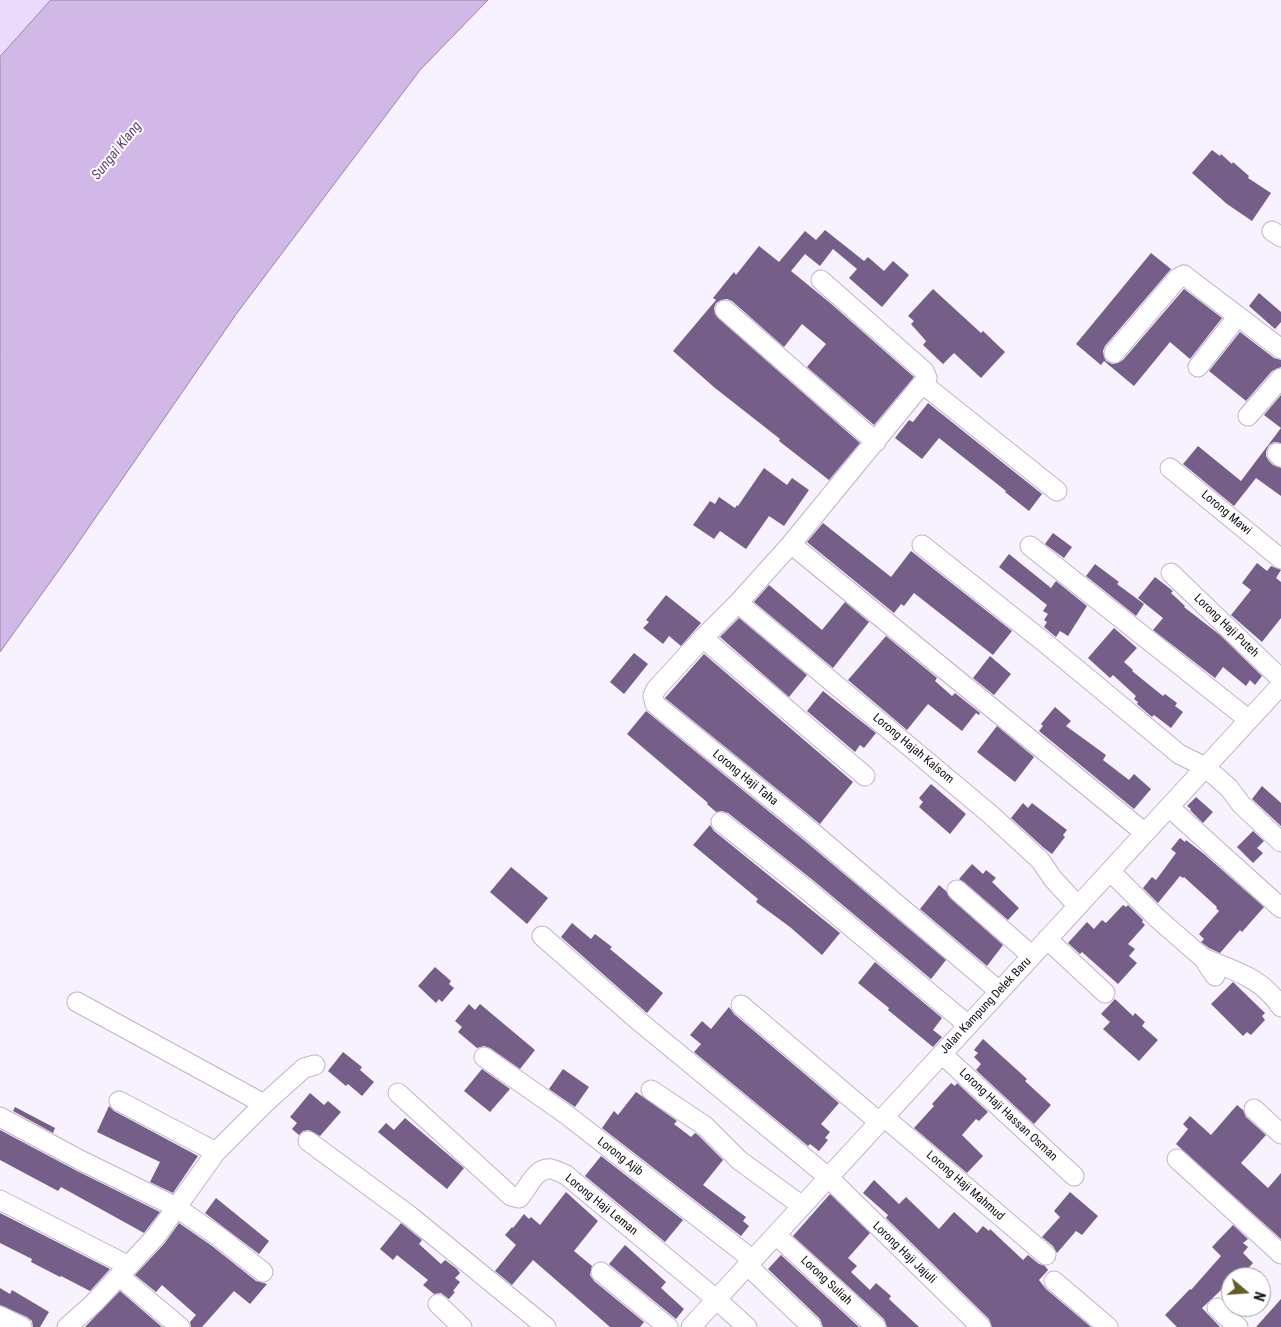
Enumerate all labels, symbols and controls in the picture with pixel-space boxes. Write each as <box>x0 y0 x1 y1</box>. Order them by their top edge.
water label: Sungai Klang <box>88 119 146 183</box>
street label: Lorong Mawi <box>1198 488 1254 538</box>
street label: Lorong Haji Puteh <box>1191 591 1261 661</box>
street label: Lorong Hajah Kalsom <box>869 711 957 787</box>
street label: Lorong Haji Taha <box>709 747 781 809</box>
street label: Jalan Kampung Delek Baru <box>937 955 1035 1057</box>
street label: Lorong Haji Hassan Osman <box>956 1066 1060 1164</box>
street label: Lorong Ajib <box>594 1135 646 1179</box>
street label: Lorong Haji Mahmud <box>923 1148 1007 1224</box>
street label: Lorong Haji Leman <box>562 1171 640 1239</box>
street label: Lorong Haji Jajuli <box>869 1219 939 1287</box>
street label: Lorong Suliah <box>797 1254 855 1308</box>
north arrow <box>1221 1267 1271 1317</box>
text: N <box>1250 1290 1268 1303</box>

